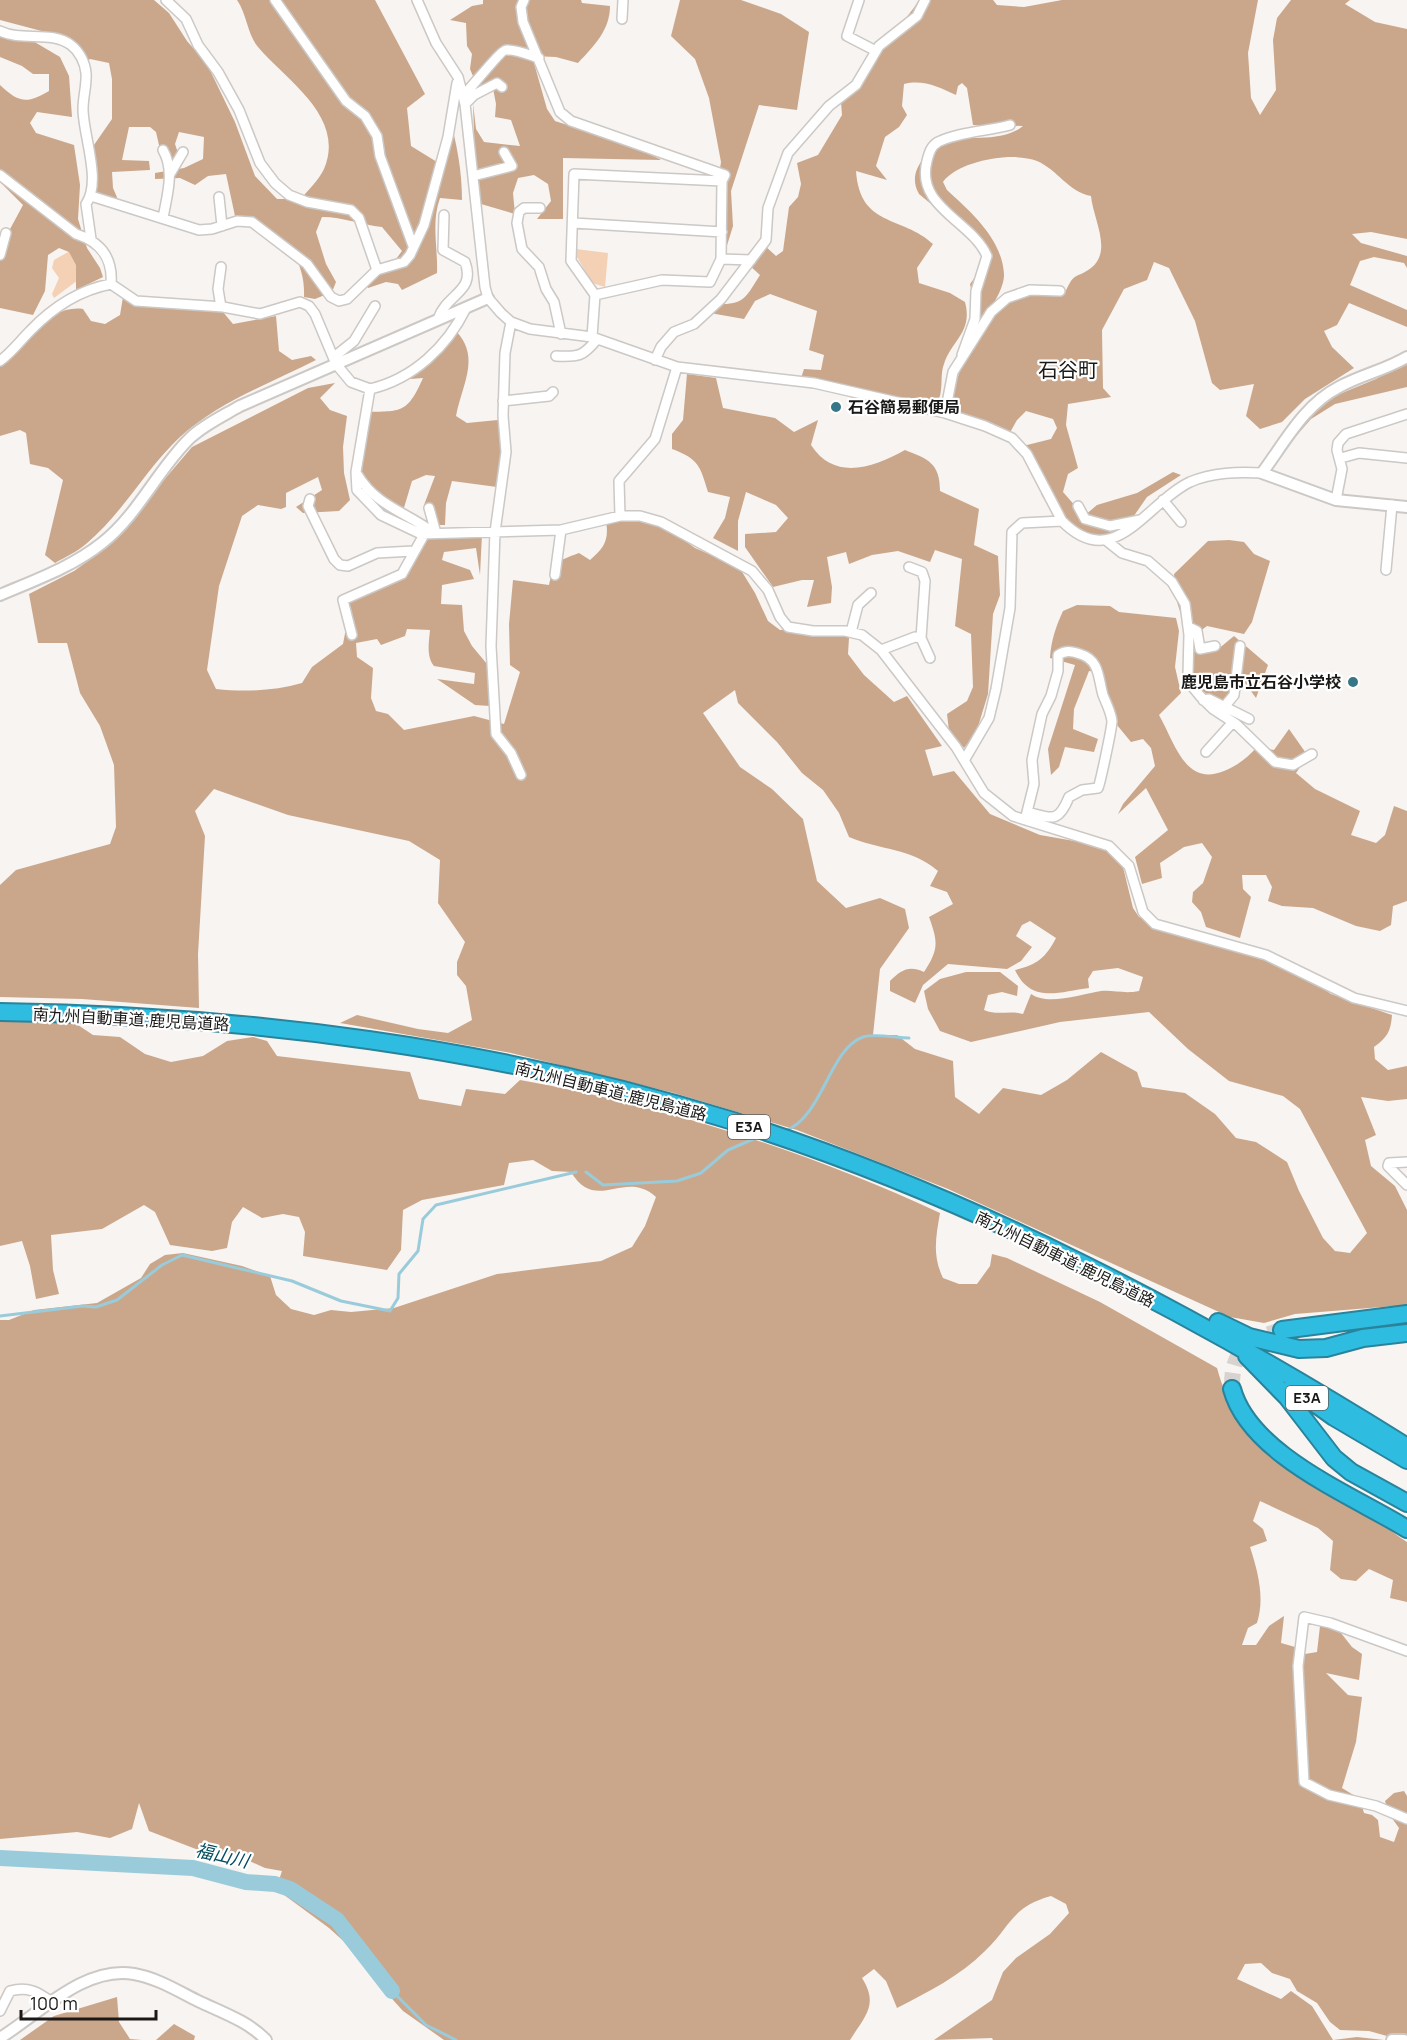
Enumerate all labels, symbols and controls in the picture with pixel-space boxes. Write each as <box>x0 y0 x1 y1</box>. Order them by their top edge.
district label: 石谷町 <box>1038 356 1098 383</box>
place label: 石谷簡易郵便局 <box>848 396 960 418</box>
marker: 石谷簡易郵便局 <box>829 400 843 414</box>
place label: 鹿児島市立石谷小学校 <box>1181 671 1341 693</box>
marker: 鹿児島市立石谷小学校 <box>1346 675 1360 689</box>
street label: 南九州自動車道;鹿児島道路 <box>32 1003 230 1035</box>
street label: 南九州自動車道;鹿児島道路 <box>513 1057 709 1125</box>
road number: E3A <box>728 1115 770 1139</box>
street label: 南九州自動車道;鹿児島道路 <box>972 1206 1158 1312</box>
road number: E3A <box>1286 1386 1328 1410</box>
water label: 福山川 <box>193 1837 253 1873</box>
scale bar <box>21 1983 156 2021</box>
text: 100 m <box>30 1991 78 2015</box>

